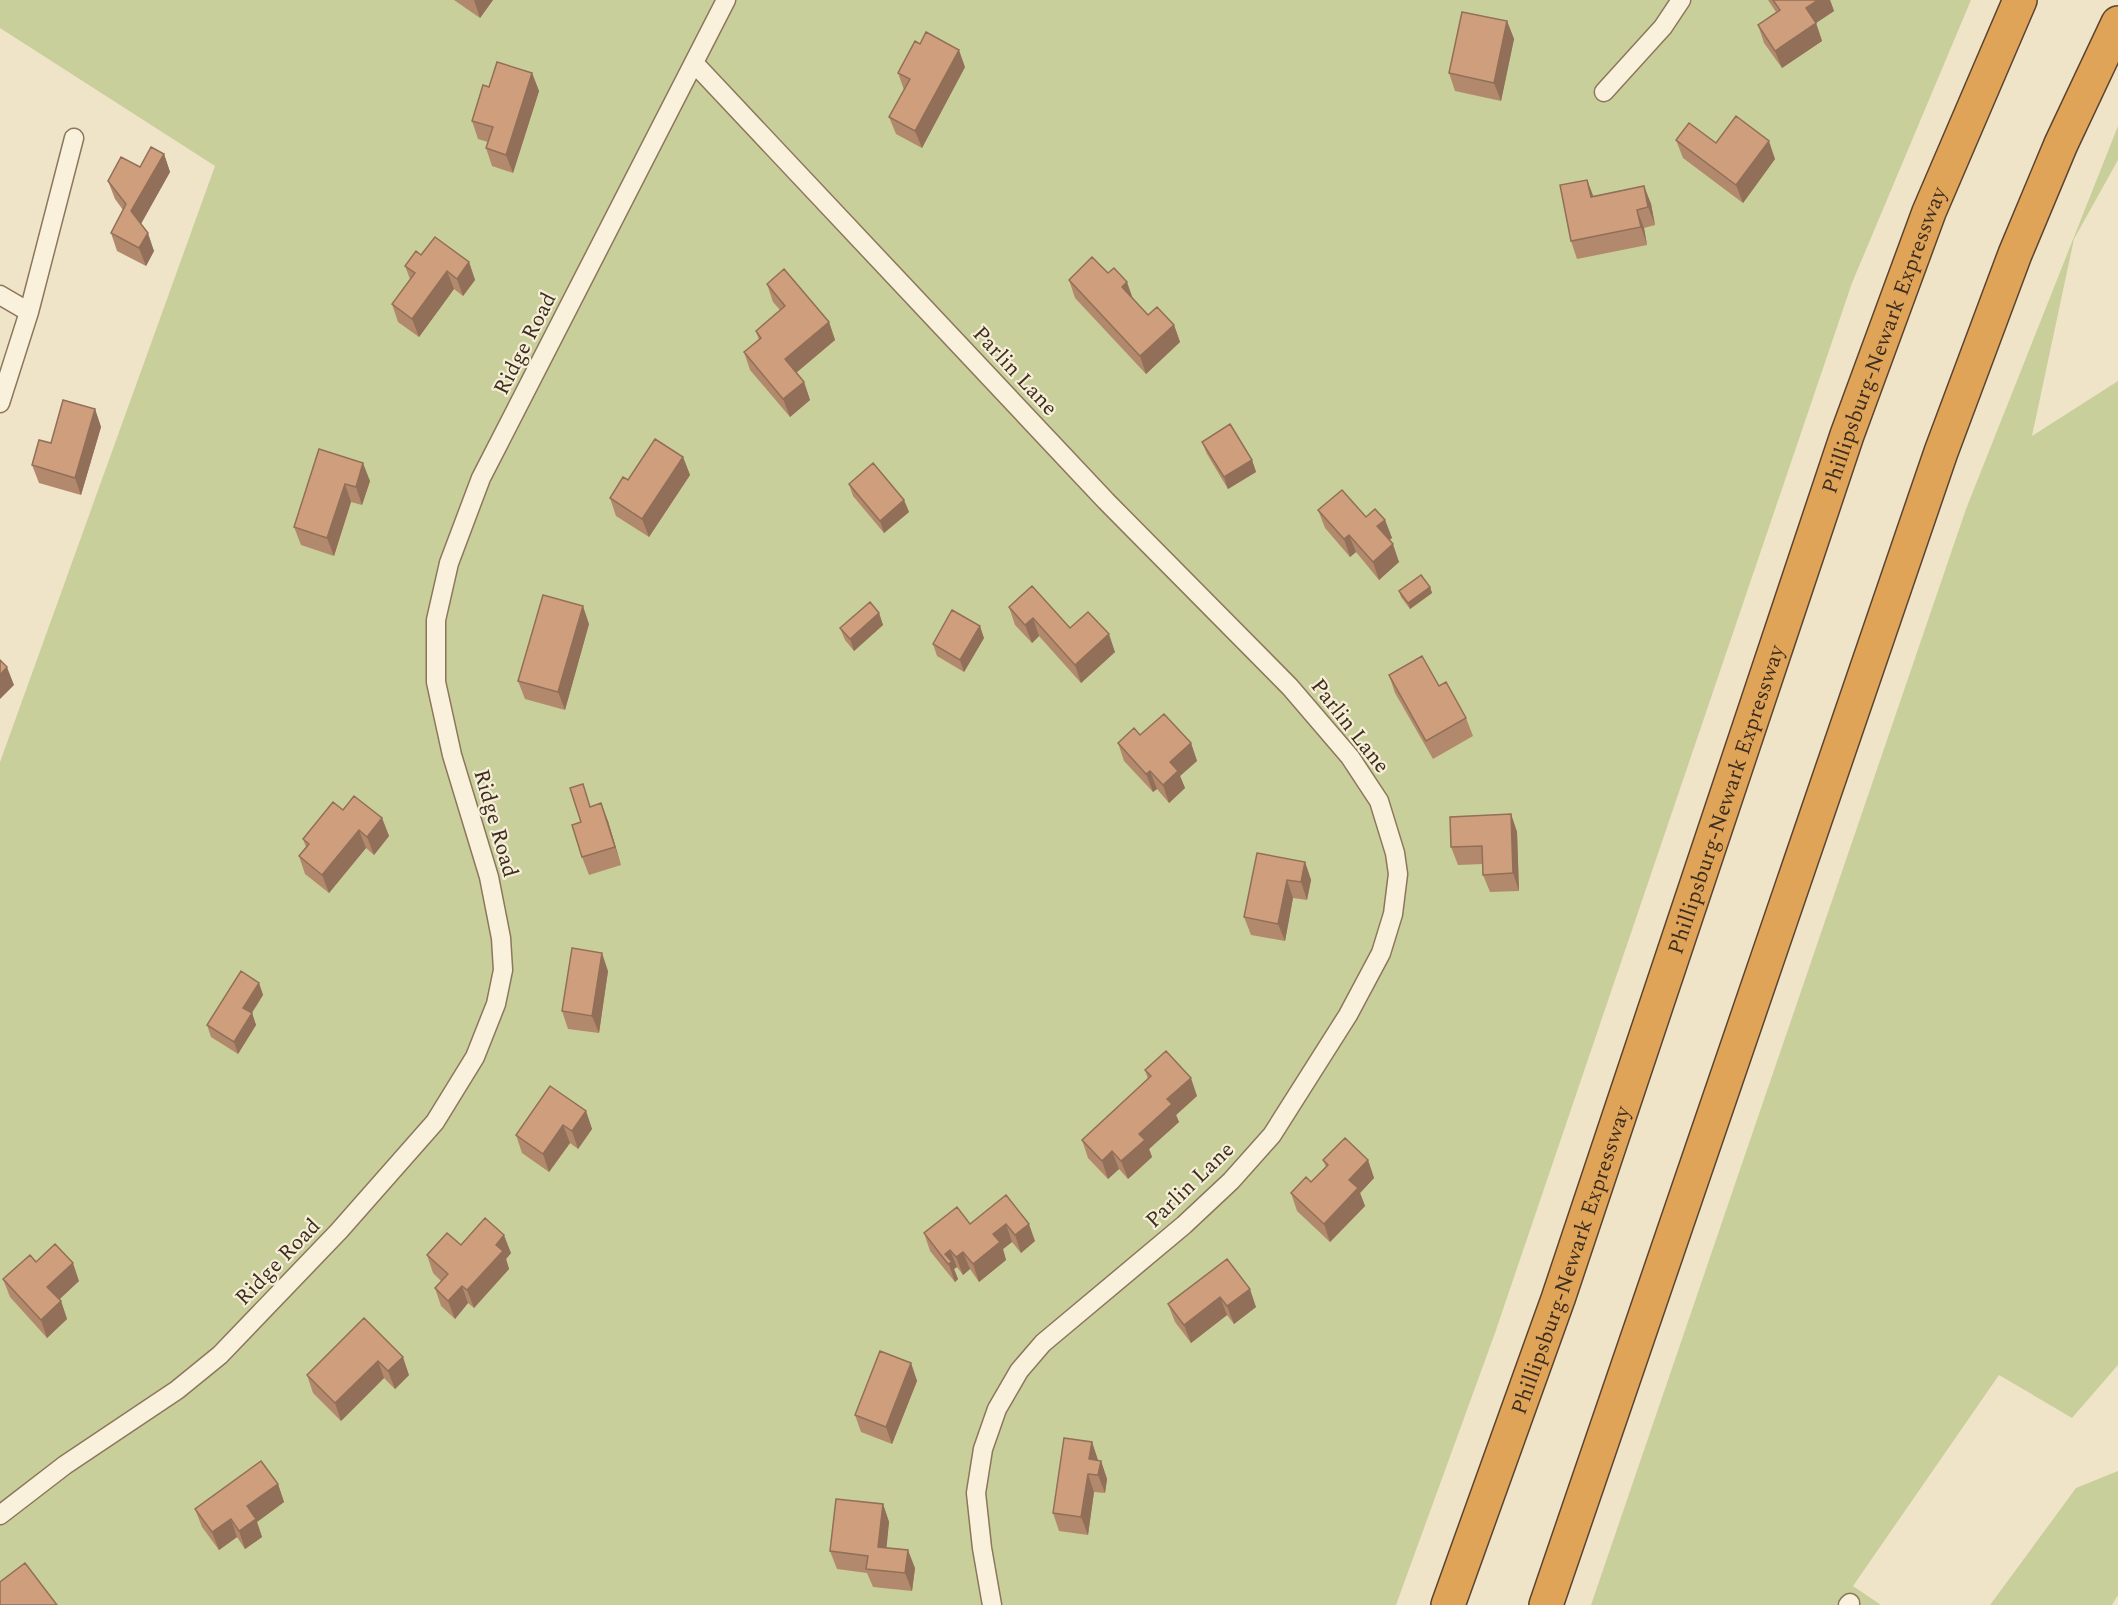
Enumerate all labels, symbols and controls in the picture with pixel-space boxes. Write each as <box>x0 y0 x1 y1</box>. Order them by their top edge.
street label: Phillipsburg-Newark Expressway <box>1814 180 1957 498</box>
street label: Ridge Road <box>485 287 565 401</box>
street label: Parlin Lane <box>964 318 1065 424</box>
street label: Phillipsburg-Newark Expressway <box>1659 639 1794 959</box>
street label: Parlin Lane <box>1302 671 1398 781</box>
street label: Ridge Road <box>464 765 527 881</box>
street label: Phillipsburg-Newark Expressway <box>1503 1100 1640 1419</box>
street label: Parlin Lane <box>1138 1134 1242 1236</box>
street label: Ridge Road <box>228 1211 329 1314</box>

